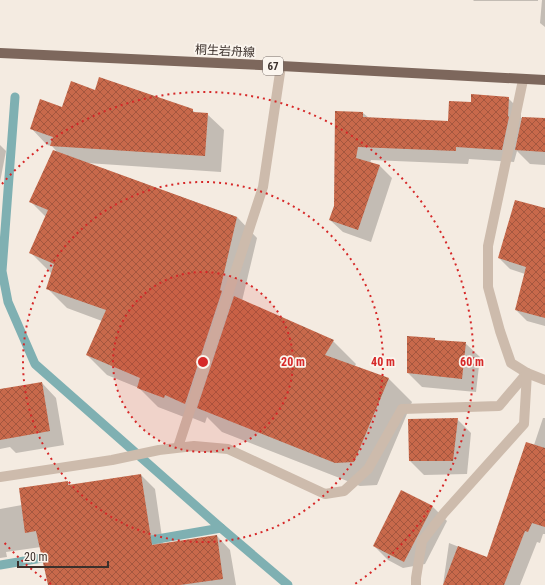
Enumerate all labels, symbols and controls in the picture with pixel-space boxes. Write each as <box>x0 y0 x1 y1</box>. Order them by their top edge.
street label: 桐生岩舟線 <box>195 42 255 60</box>
road number: 67 <box>263 57 283 75</box>
centre of rings <box>196 355 210 369</box>
text: 20 m <box>281 355 305 369</box>
text: 40 m <box>371 355 395 369</box>
text: 60 m <box>460 355 484 369</box>
scale bar <box>18 543 108 569</box>
text: 20 m <box>24 550 48 564</box>

